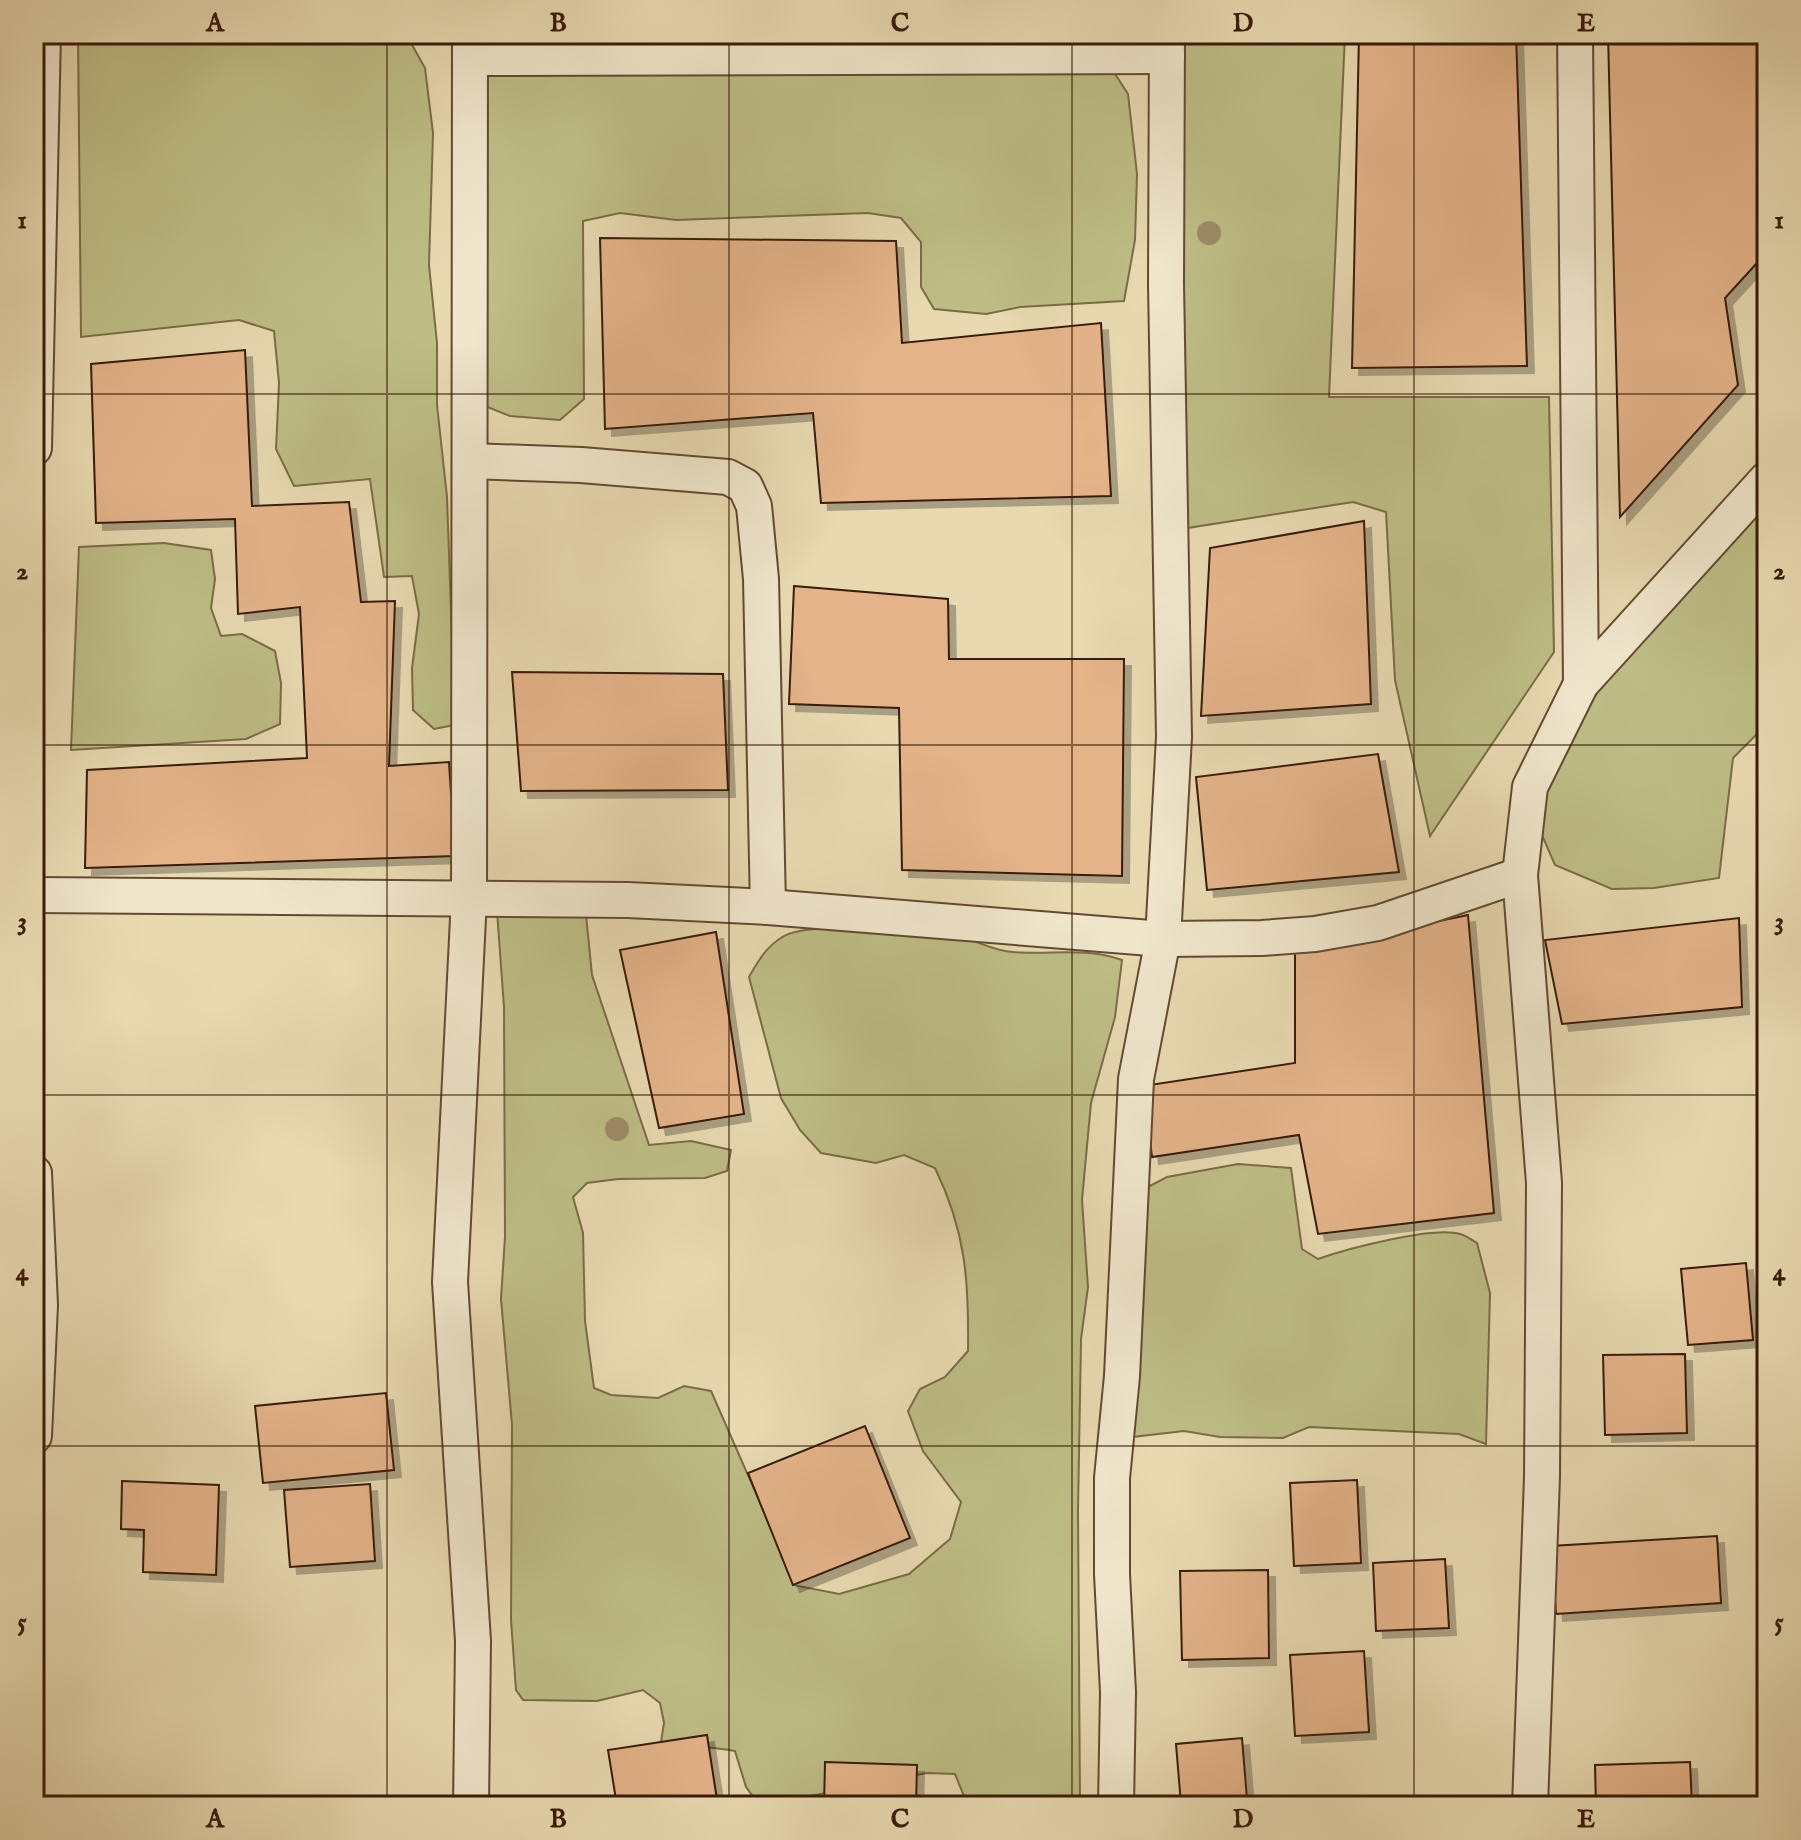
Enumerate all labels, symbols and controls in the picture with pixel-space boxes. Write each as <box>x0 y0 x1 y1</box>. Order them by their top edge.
text: A <box>205 7 225 40</box>
text: B <box>549 7 567 40</box>
text: C <box>891 7 910 40</box>
text: D <box>1233 7 1254 40</box>
text: E <box>1577 7 1595 40</box>
text: 1 <box>17 204 27 237</box>
text: 1 <box>1774 204 1784 237</box>
text: 2 <box>16 555 28 588</box>
text: 2 <box>1773 555 1785 588</box>
text: 3 <box>17 905 27 938</box>
text: 3 <box>1774 905 1784 938</box>
text: 4 <box>16 1256 30 1289</box>
text: 4 <box>1773 1256 1787 1289</box>
text: 5 <box>17 1606 27 1639</box>
text: 5 <box>1774 1606 1784 1639</box>
text: A <box>205 1803 225 1836</box>
text: B <box>549 1803 567 1836</box>
text: C <box>891 1803 910 1836</box>
text: D <box>1233 1803 1254 1836</box>
text: E <box>1577 1803 1595 1836</box>

